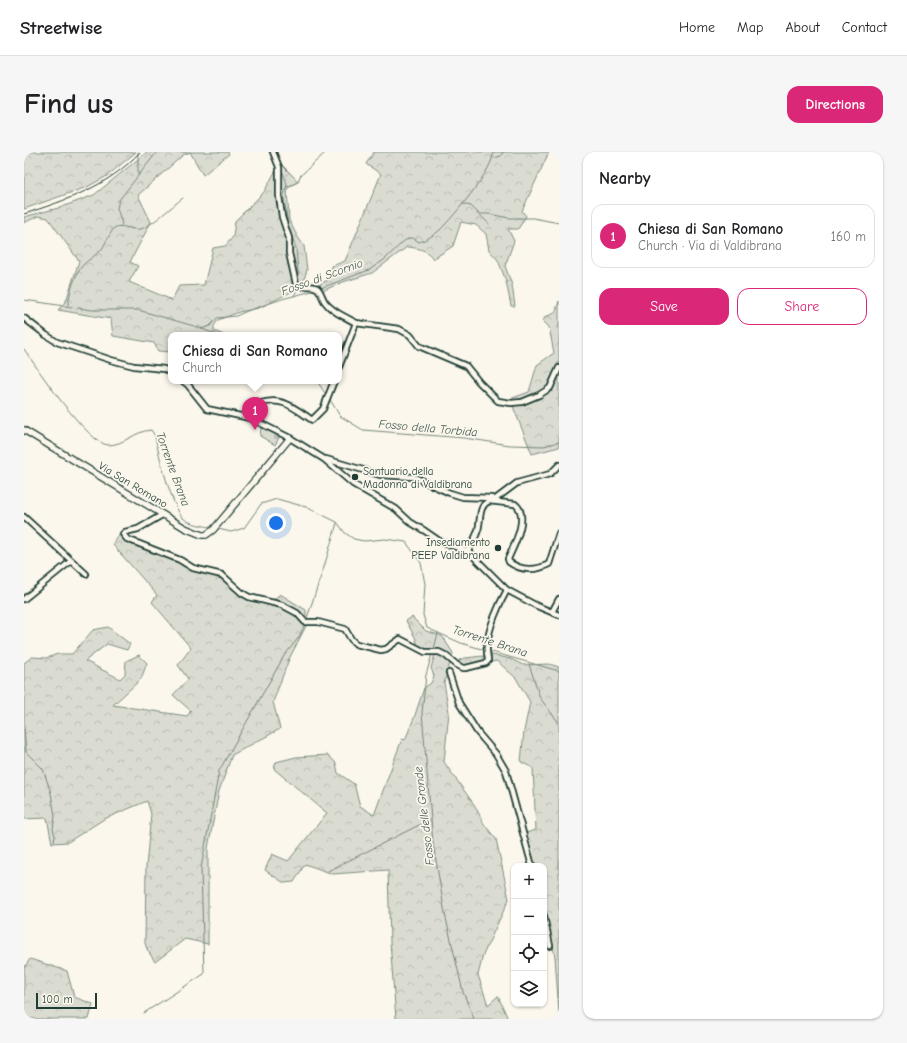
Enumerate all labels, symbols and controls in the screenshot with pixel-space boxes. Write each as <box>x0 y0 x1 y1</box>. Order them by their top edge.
text: Streetwise <box>20 17 102 39</box>
text: Home <box>679 19 715 36</box>
text: Map <box>737 19 763 36</box>
text: About <box>785 19 820 36</box>
text: Contact <box>842 19 887 36</box>
button: Directions <box>787 86 883 123</box>
text: Find us <box>24 88 113 120</box>
text: Nearby <box>599 169 650 188</box>
text: Chiesa di San Romano <box>638 220 783 238</box>
text: 1 <box>610 229 616 244</box>
text: 160 m <box>831 229 866 244</box>
text: Church · Via di Valdibrana <box>638 238 782 253</box>
water label: Fosso di Scornio <box>279 256 365 298</box>
button: Save <box>599 288 729 325</box>
button: Share <box>737 288 867 325</box>
popup <box>168 332 342 384</box>
text: Chiesa di San Romano <box>182 342 328 360</box>
text: Church <box>182 360 222 375</box>
pin: 1 <box>242 397 268 430</box>
water label: Fosso della Torbida <box>378 417 478 439</box>
water label: Torrente Brana <box>153 430 193 508</box>
street label: Via San Romano <box>96 459 170 511</box>
place label: Santuario della Madonna di Valdibrana <box>363 465 472 491</box>
marker: Santuario della Madonna di Valdibrana <box>350 472 360 482</box>
your location <box>266 513 286 533</box>
place label: Insediamento PEEP Valdibrana <box>412 536 490 562</box>
marker: Insediamento PEEP Valdibrana <box>493 543 503 553</box>
water label: Torrente Brana <box>451 622 529 660</box>
water label: Fosso delle Gronde <box>411 766 437 866</box>
map controls <box>511 863 547 1007</box>
button: + <box>511 863 547 899</box>
button: − <box>511 899 547 935</box>
button: locate <box>511 935 547 971</box>
button: layers <box>511 971 547 1007</box>
scale bar <box>36 991 97 1010</box>
text: 100 m <box>42 993 73 1006</box>

